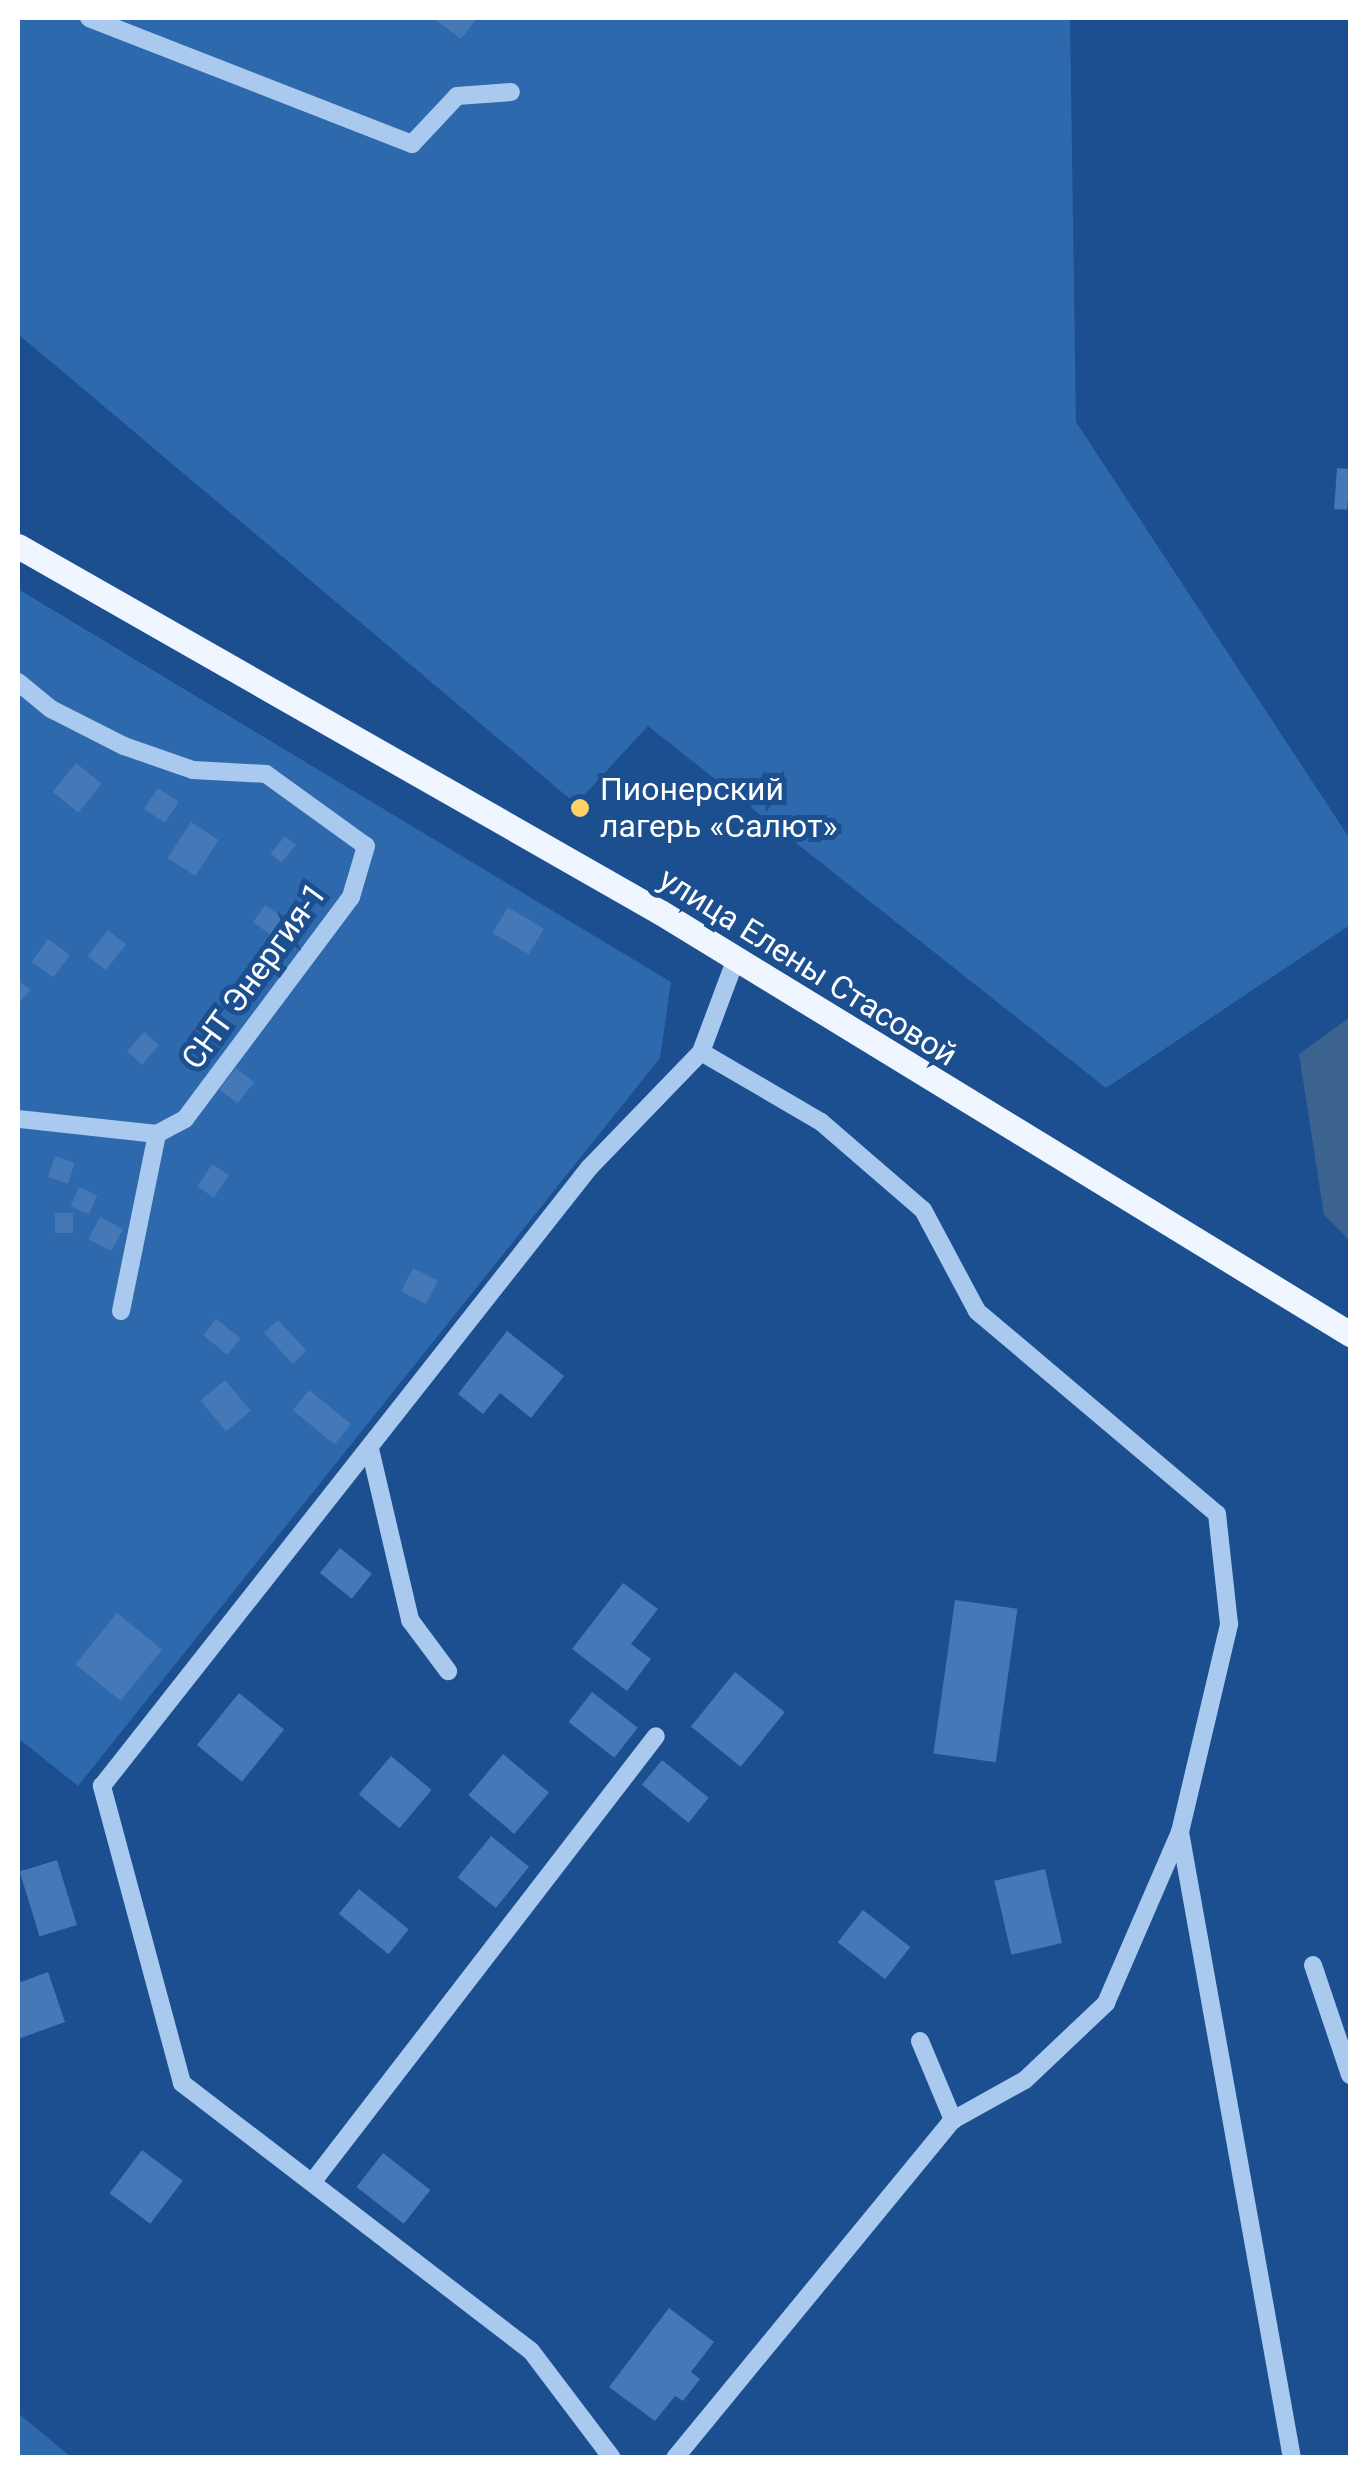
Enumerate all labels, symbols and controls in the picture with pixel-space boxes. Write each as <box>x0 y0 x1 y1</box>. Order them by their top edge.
place label: Пионерский лагерь «Салют» <box>600 771 838 846</box>
marker: Пионерский лагерь «Салют» <box>569 797 591 819</box>
street label: улица Елены Стасовой <box>652 860 964 1074</box>
street label: СНТ Энергия-1 <box>173 875 335 1077</box>

